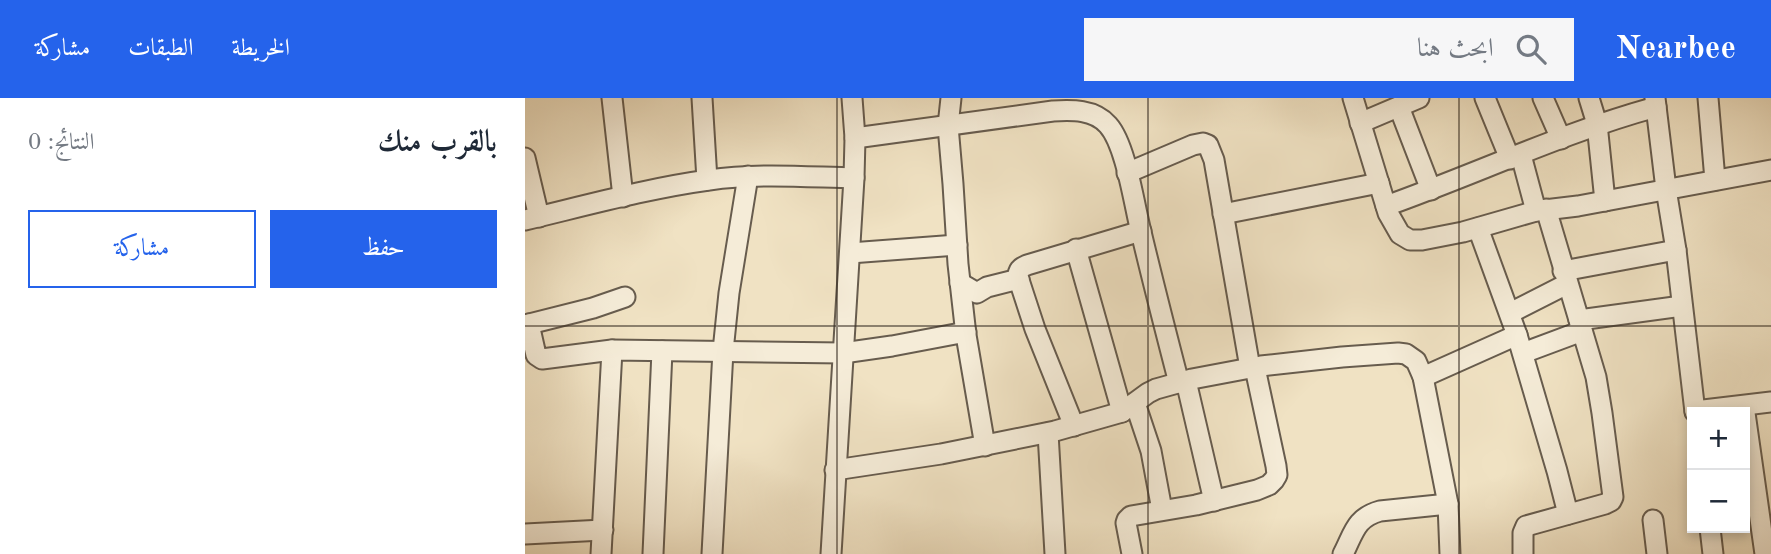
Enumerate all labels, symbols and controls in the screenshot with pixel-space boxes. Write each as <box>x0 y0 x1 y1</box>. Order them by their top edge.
search box <box>1084 18 1574 81</box>
icon: search <box>1512 30 1550 68</box>
text: Nearbee <box>1616 33 1736 66</box>
text: ابحث هنا <box>1417 36 1494 62</box>
text: مشاركة <box>35 37 90 61</box>
text: الطبقات <box>128 37 194 61</box>
text: الخريطة <box>232 37 290 61</box>
text: بالقرب منك <box>378 128 497 158</box>
text: النتائج: 0 <box>28 131 95 154</box>
button: مشاركة <box>28 210 256 288</box>
button: حفظ <box>270 210 497 288</box>
map controls <box>1687 407 1750 533</box>
button: + <box>1687 407 1750 470</box>
button: − <box>1687 470 1750 533</box>

